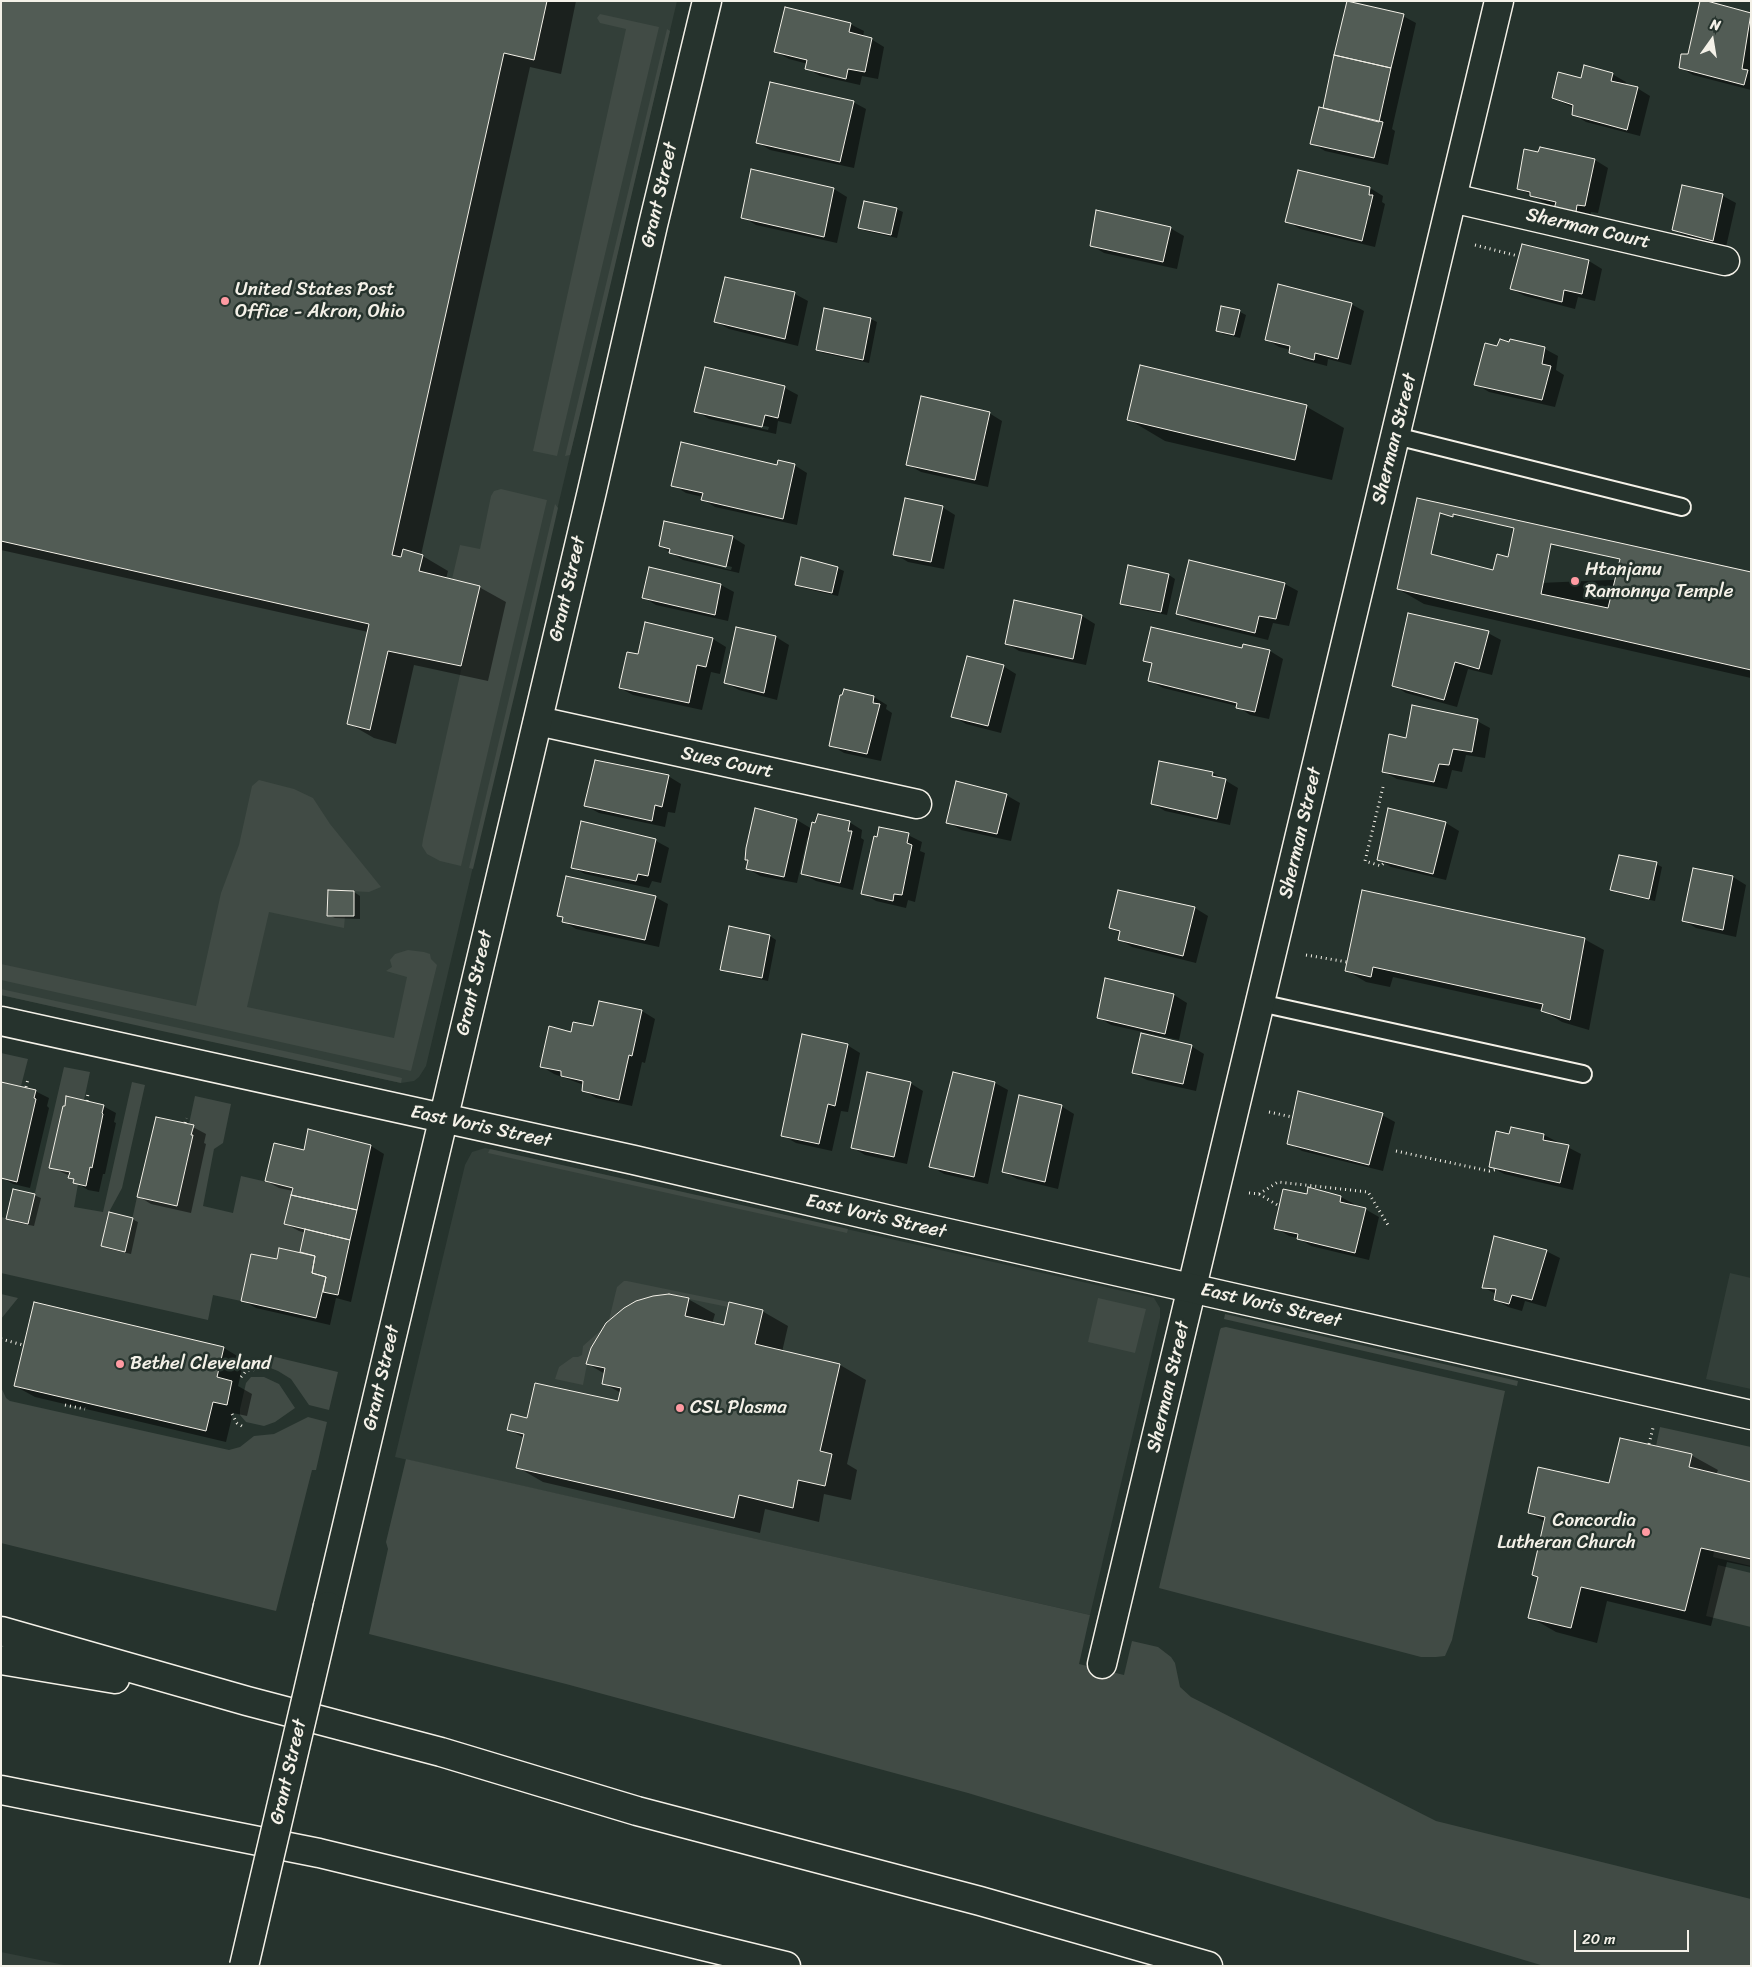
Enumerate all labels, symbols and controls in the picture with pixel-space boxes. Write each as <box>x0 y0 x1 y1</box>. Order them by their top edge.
text: N <box>1708 12 1723 38</box>
north arrow <box>1687 15 1737 65</box>
street label: Grant Street <box>637 140 683 250</box>
street label: Sherman Court <box>1524 204 1652 254</box>
place label: United States Post Office - Akron, Ohio <box>235 279 405 323</box>
marker: United States Post Office - Akron, Ohio <box>219 295 231 307</box>
street label: Sherman Street <box>1368 371 1422 507</box>
street label: Grant Street <box>545 534 591 644</box>
place label: Htanjanu Ramonnya Temple <box>1585 559 1734 603</box>
marker: Htanjanu Ramonnya Temple <box>1569 575 1581 587</box>
street label: Sues Court <box>679 742 775 784</box>
street label: Sherman Street <box>1275 765 1327 901</box>
street label: Grant Street <box>452 928 498 1038</box>
street label: East Voris Street <box>409 1101 553 1153</box>
street label: East Voris Street <box>804 1190 948 1244</box>
street label: East Voris Street <box>1199 1279 1343 1333</box>
street label: Sherman Street <box>1143 1319 1195 1455</box>
street label: Grant Street <box>359 1323 405 1433</box>
place label: Bethel Cleveland <box>130 1353 271 1375</box>
marker: Bethel Cleveland <box>114 1358 126 1370</box>
place label: CSL Plasma <box>690 1397 787 1419</box>
marker: CSL Plasma <box>674 1402 686 1414</box>
place label: Concordia Lutheran Church <box>1497 1510 1636 1554</box>
marker: Concordia Lutheran Church <box>1640 1526 1652 1538</box>
street label: Grant Street <box>266 1717 312 1827</box>
scale bar <box>1577 1920 1692 1952</box>
text: 20 m <box>1582 1926 1616 1952</box>

